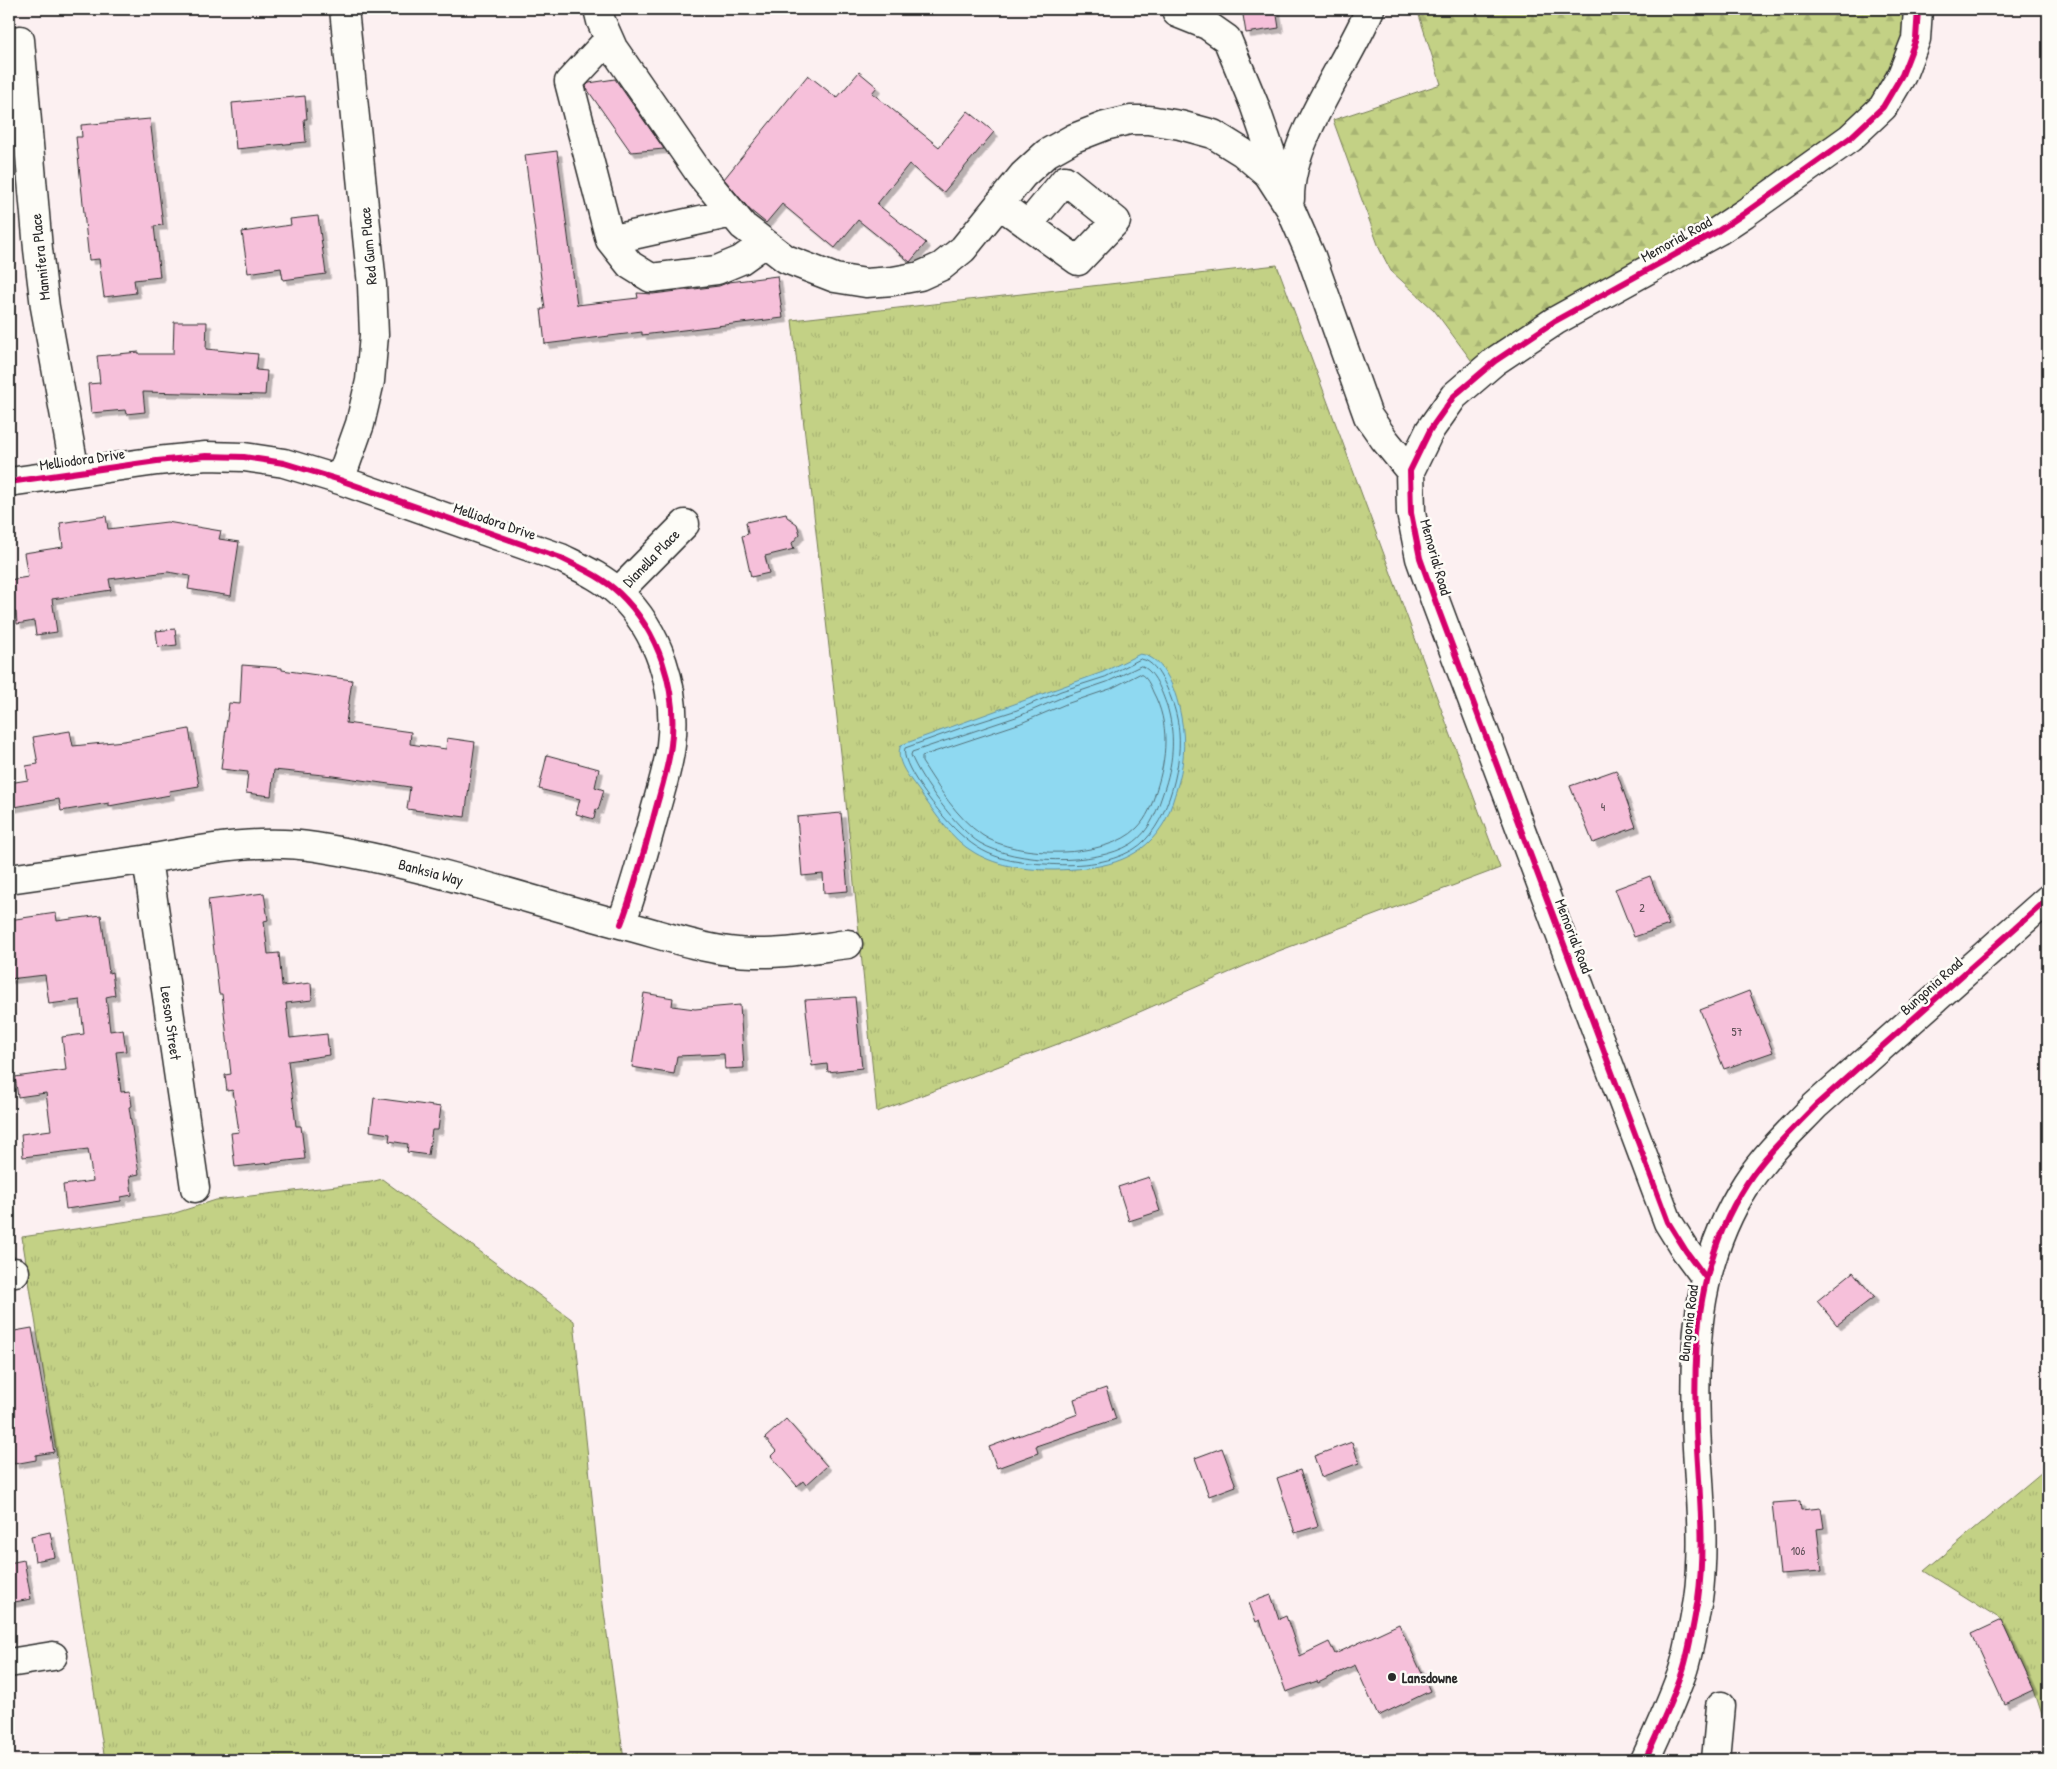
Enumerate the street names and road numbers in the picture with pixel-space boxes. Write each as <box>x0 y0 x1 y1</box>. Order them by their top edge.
street label: Red Gum Place <box>354 206 382 286</box>
street label: Memorial Road <box>1637 211 1715 267</box>
street label: Mannifera Place <box>25 213 55 301</box>
street label: Melliodora Drive <box>38 443 126 475</box>
street label: Melliodora Drive <box>451 497 539 545</box>
street label: Memorial Road <box>1415 517 1457 598</box>
street label: Dianella Place <box>618 524 684 592</box>
street label: Banksia Way <box>396 853 466 891</box>
street label: Memorial Road <box>1550 896 1598 976</box>
street label: Bungonia Road <box>1895 952 1967 1020</box>
street label: Leeson Street <box>155 985 187 1062</box>
street label: Bungonia Road <box>1673 1283 1703 1363</box>

